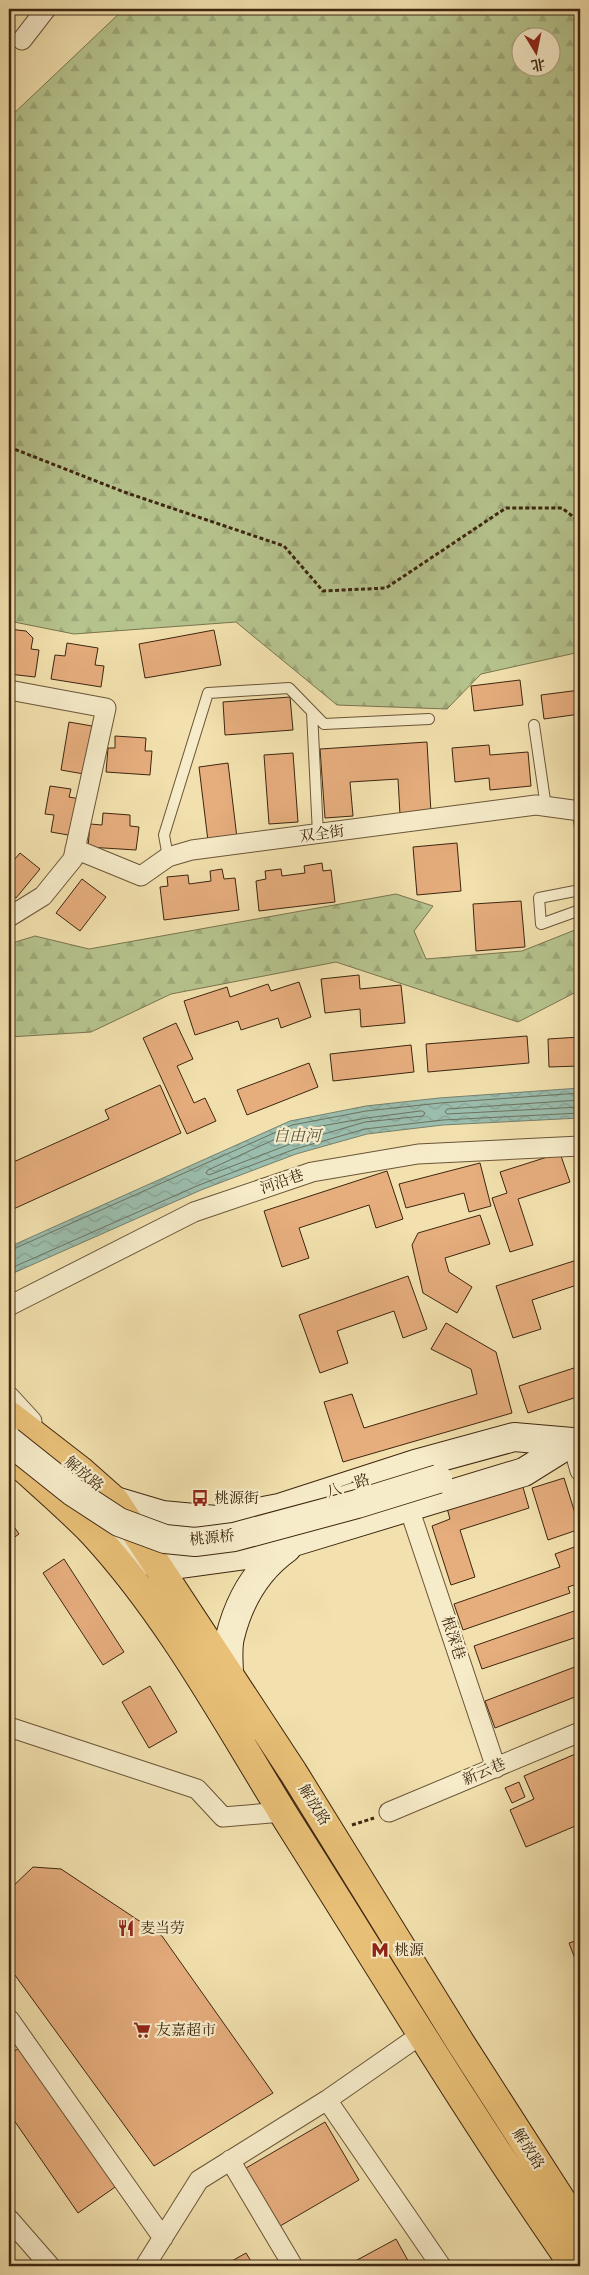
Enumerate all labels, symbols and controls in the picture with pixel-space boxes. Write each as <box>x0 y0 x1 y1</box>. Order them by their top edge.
north arrow <box>512 28 562 78</box>
text: 北 <box>530 54 547 74</box>
street label: 双全街 <box>298 821 346 847</box>
water label: 自由河 <box>273 1126 324 1146</box>
street label: 河沿巷 <box>258 1166 306 1198</box>
street label: 解放路 <box>61 1452 107 1496</box>
street label: 八一路 <box>324 1470 372 1502</box>
bus stop icon: 桃源街 <box>190 1488 210 1508</box>
place label: 桃源街 <box>214 1489 259 1508</box>
street label: 桃源桥 <box>189 1526 235 1550</box>
street label: 根深巷 <box>437 1614 469 1662</box>
street label: 新云巷 <box>460 1754 508 1790</box>
street label: 解放路 <box>294 1781 334 1829</box>
restaurant icon: 麦当劳 <box>116 1918 136 1938</box>
place label: 麦当劳 <box>140 1919 185 1938</box>
metro station icon: 桃源 <box>370 1940 390 1960</box>
place label: 桃源 <box>394 1941 424 1960</box>
supermarket icon: 友嘉超市 <box>132 2020 152 2040</box>
place label: 友嘉超市 <box>156 2021 216 2040</box>
street label: 解放路 <box>508 2125 548 2173</box>

